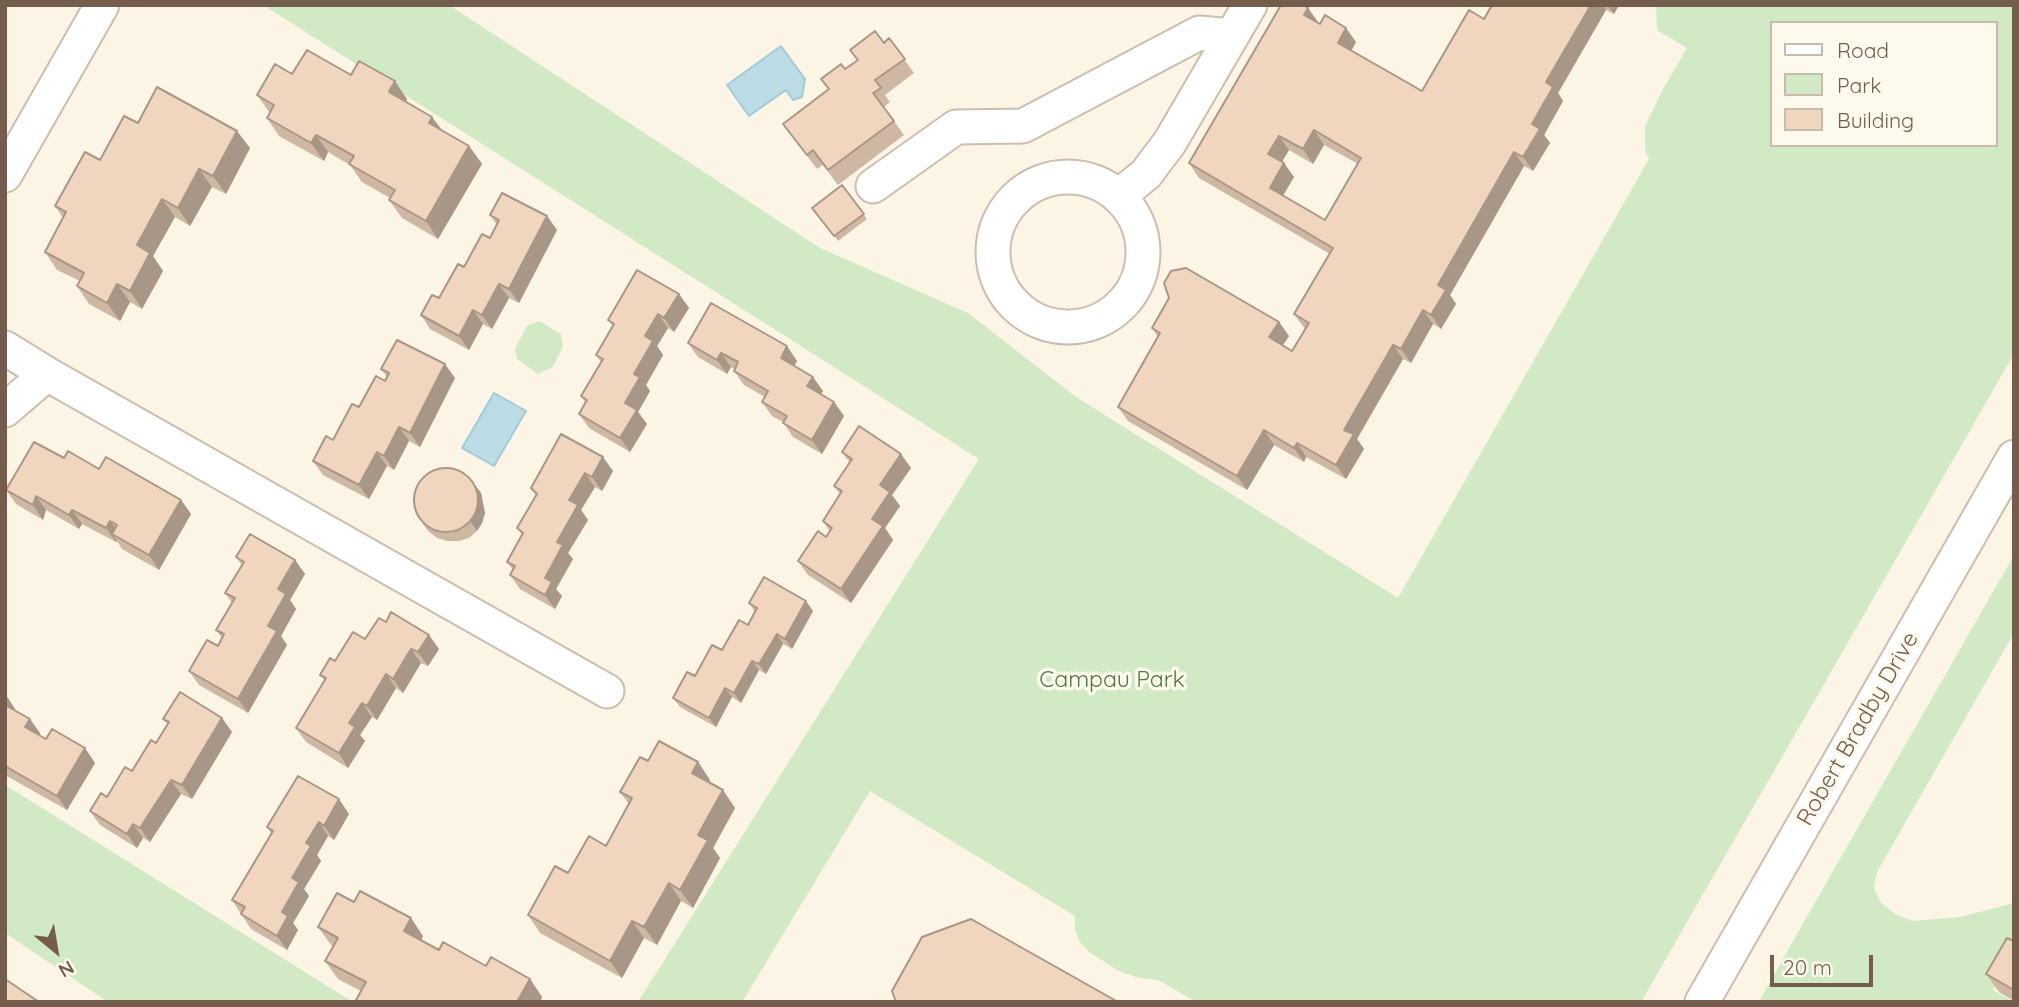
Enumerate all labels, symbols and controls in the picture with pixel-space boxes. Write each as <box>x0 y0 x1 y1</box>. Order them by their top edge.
legend <box>1770 21 1998 147</box>
text: Road <box>1837 37 1889 63</box>
text: Park <box>1837 72 1881 98</box>
text: Building <box>1837 107 1914 133</box>
street label: Robert Bradby Drive <box>1791 627 1925 831</box>
park label: Campau Park <box>1039 666 1185 694</box>
north arrow <box>21 916 91 986</box>
scale bar <box>1774 940 1877 984</box>
text: 20 m <box>1783 954 1832 980</box>
text: N <box>54 955 79 983</box>

